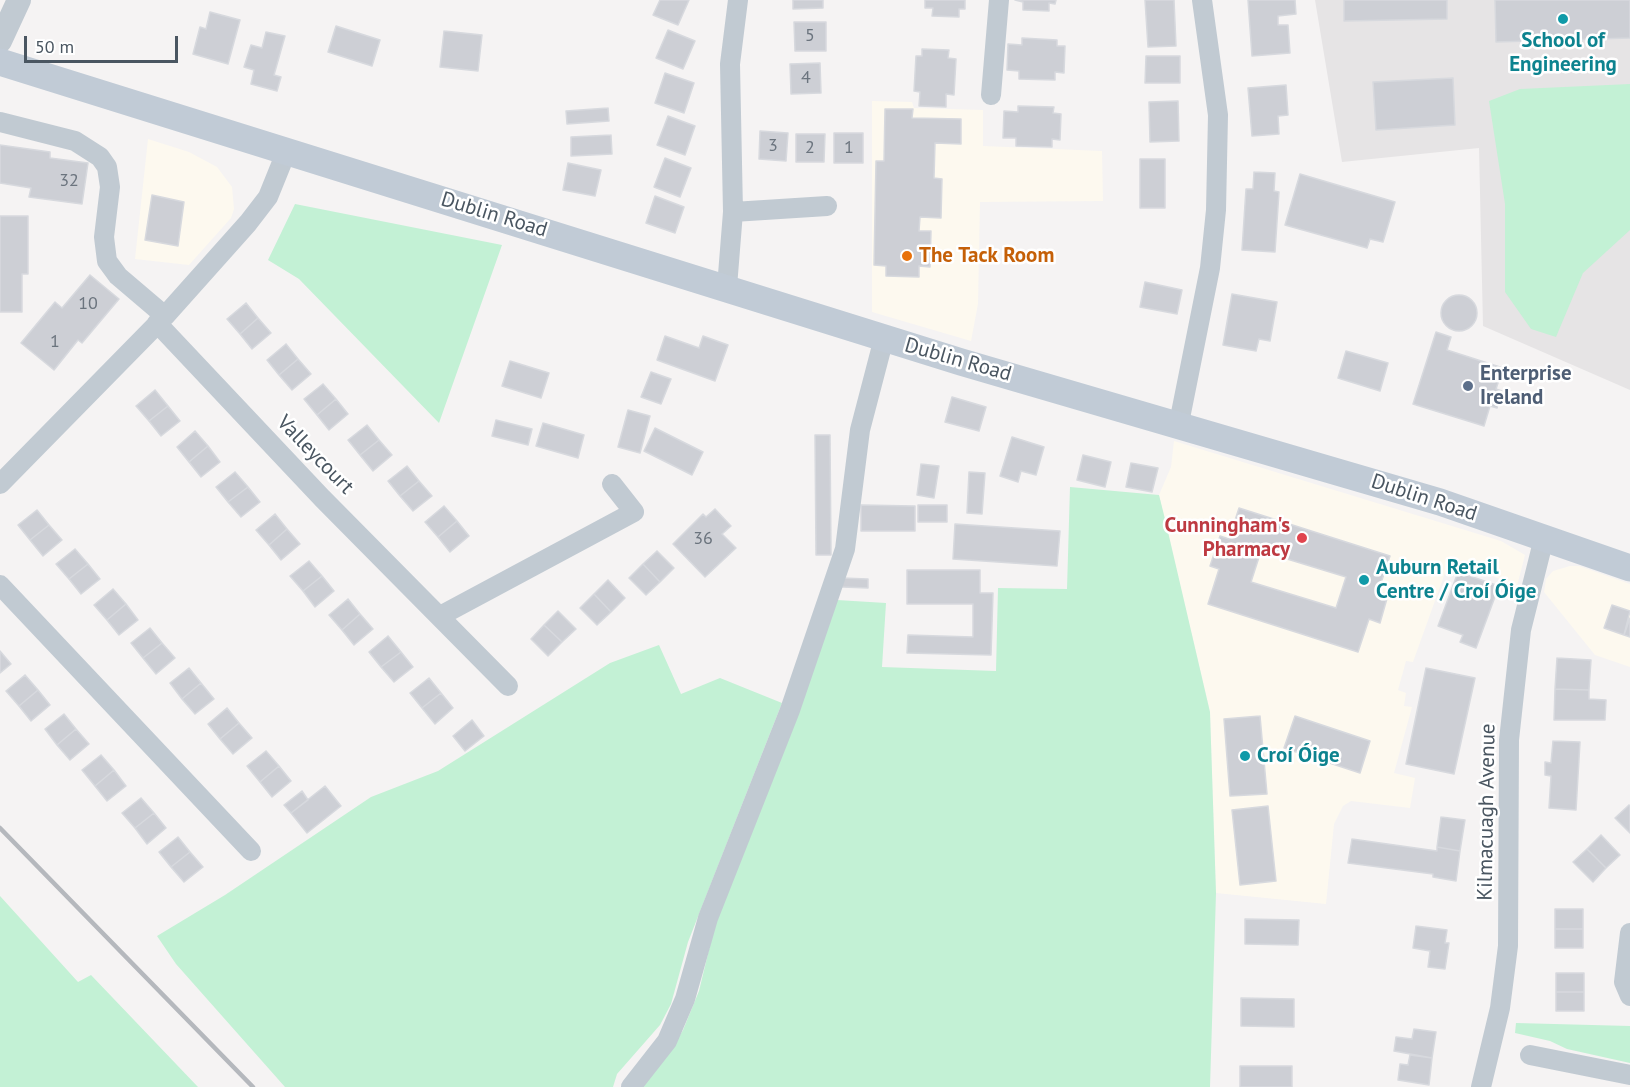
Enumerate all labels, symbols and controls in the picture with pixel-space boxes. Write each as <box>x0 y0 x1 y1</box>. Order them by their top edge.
marker: School of Engineering <box>1556 12 1570 26</box>
scale bar <box>27 24 182 62</box>
house number: 5 <box>805 25 815 47</box>
place label: School of Engineering <box>1509 28 1617 78</box>
text: 50 m <box>35 35 74 58</box>
house number: 4 <box>801 67 811 89</box>
house number: 3 <box>768 135 778 157</box>
house number: 2 <box>805 137 815 159</box>
house number: 1 <box>844 137 854 159</box>
house number: 32 <box>59 170 79 192</box>
street label: Dublin Road <box>438 187 550 243</box>
place label: The Tack Room <box>919 243 1054 269</box>
marker: The Tack Room <box>900 249 914 263</box>
house number: 10 <box>78 293 98 315</box>
house number: 1 <box>50 331 60 353</box>
street label: Dublin Road <box>902 333 1014 387</box>
place label: Enterprise Ireland <box>1480 361 1572 411</box>
marker: Enterprise Ireland <box>1461 379 1475 393</box>
street label: Valleycourt <box>271 410 359 500</box>
street label: Dublin Road <box>1368 469 1480 527</box>
place label: Cunningham's Pharmacy <box>1165 513 1290 563</box>
house number: 36 <box>693 528 713 550</box>
marker: Cunningham's Pharmacy <box>1295 531 1309 545</box>
place label: Auburn Retail Centre / Croí Óige <box>1376 555 1536 605</box>
marker: Auburn Retail Centre / Croí Óige <box>1357 573 1371 587</box>
street label: Kilmacuagh Avenue <box>1473 723 1501 901</box>
place label: Croí Óige <box>1257 743 1340 769</box>
marker: Croí Óige <box>1238 749 1252 763</box>

